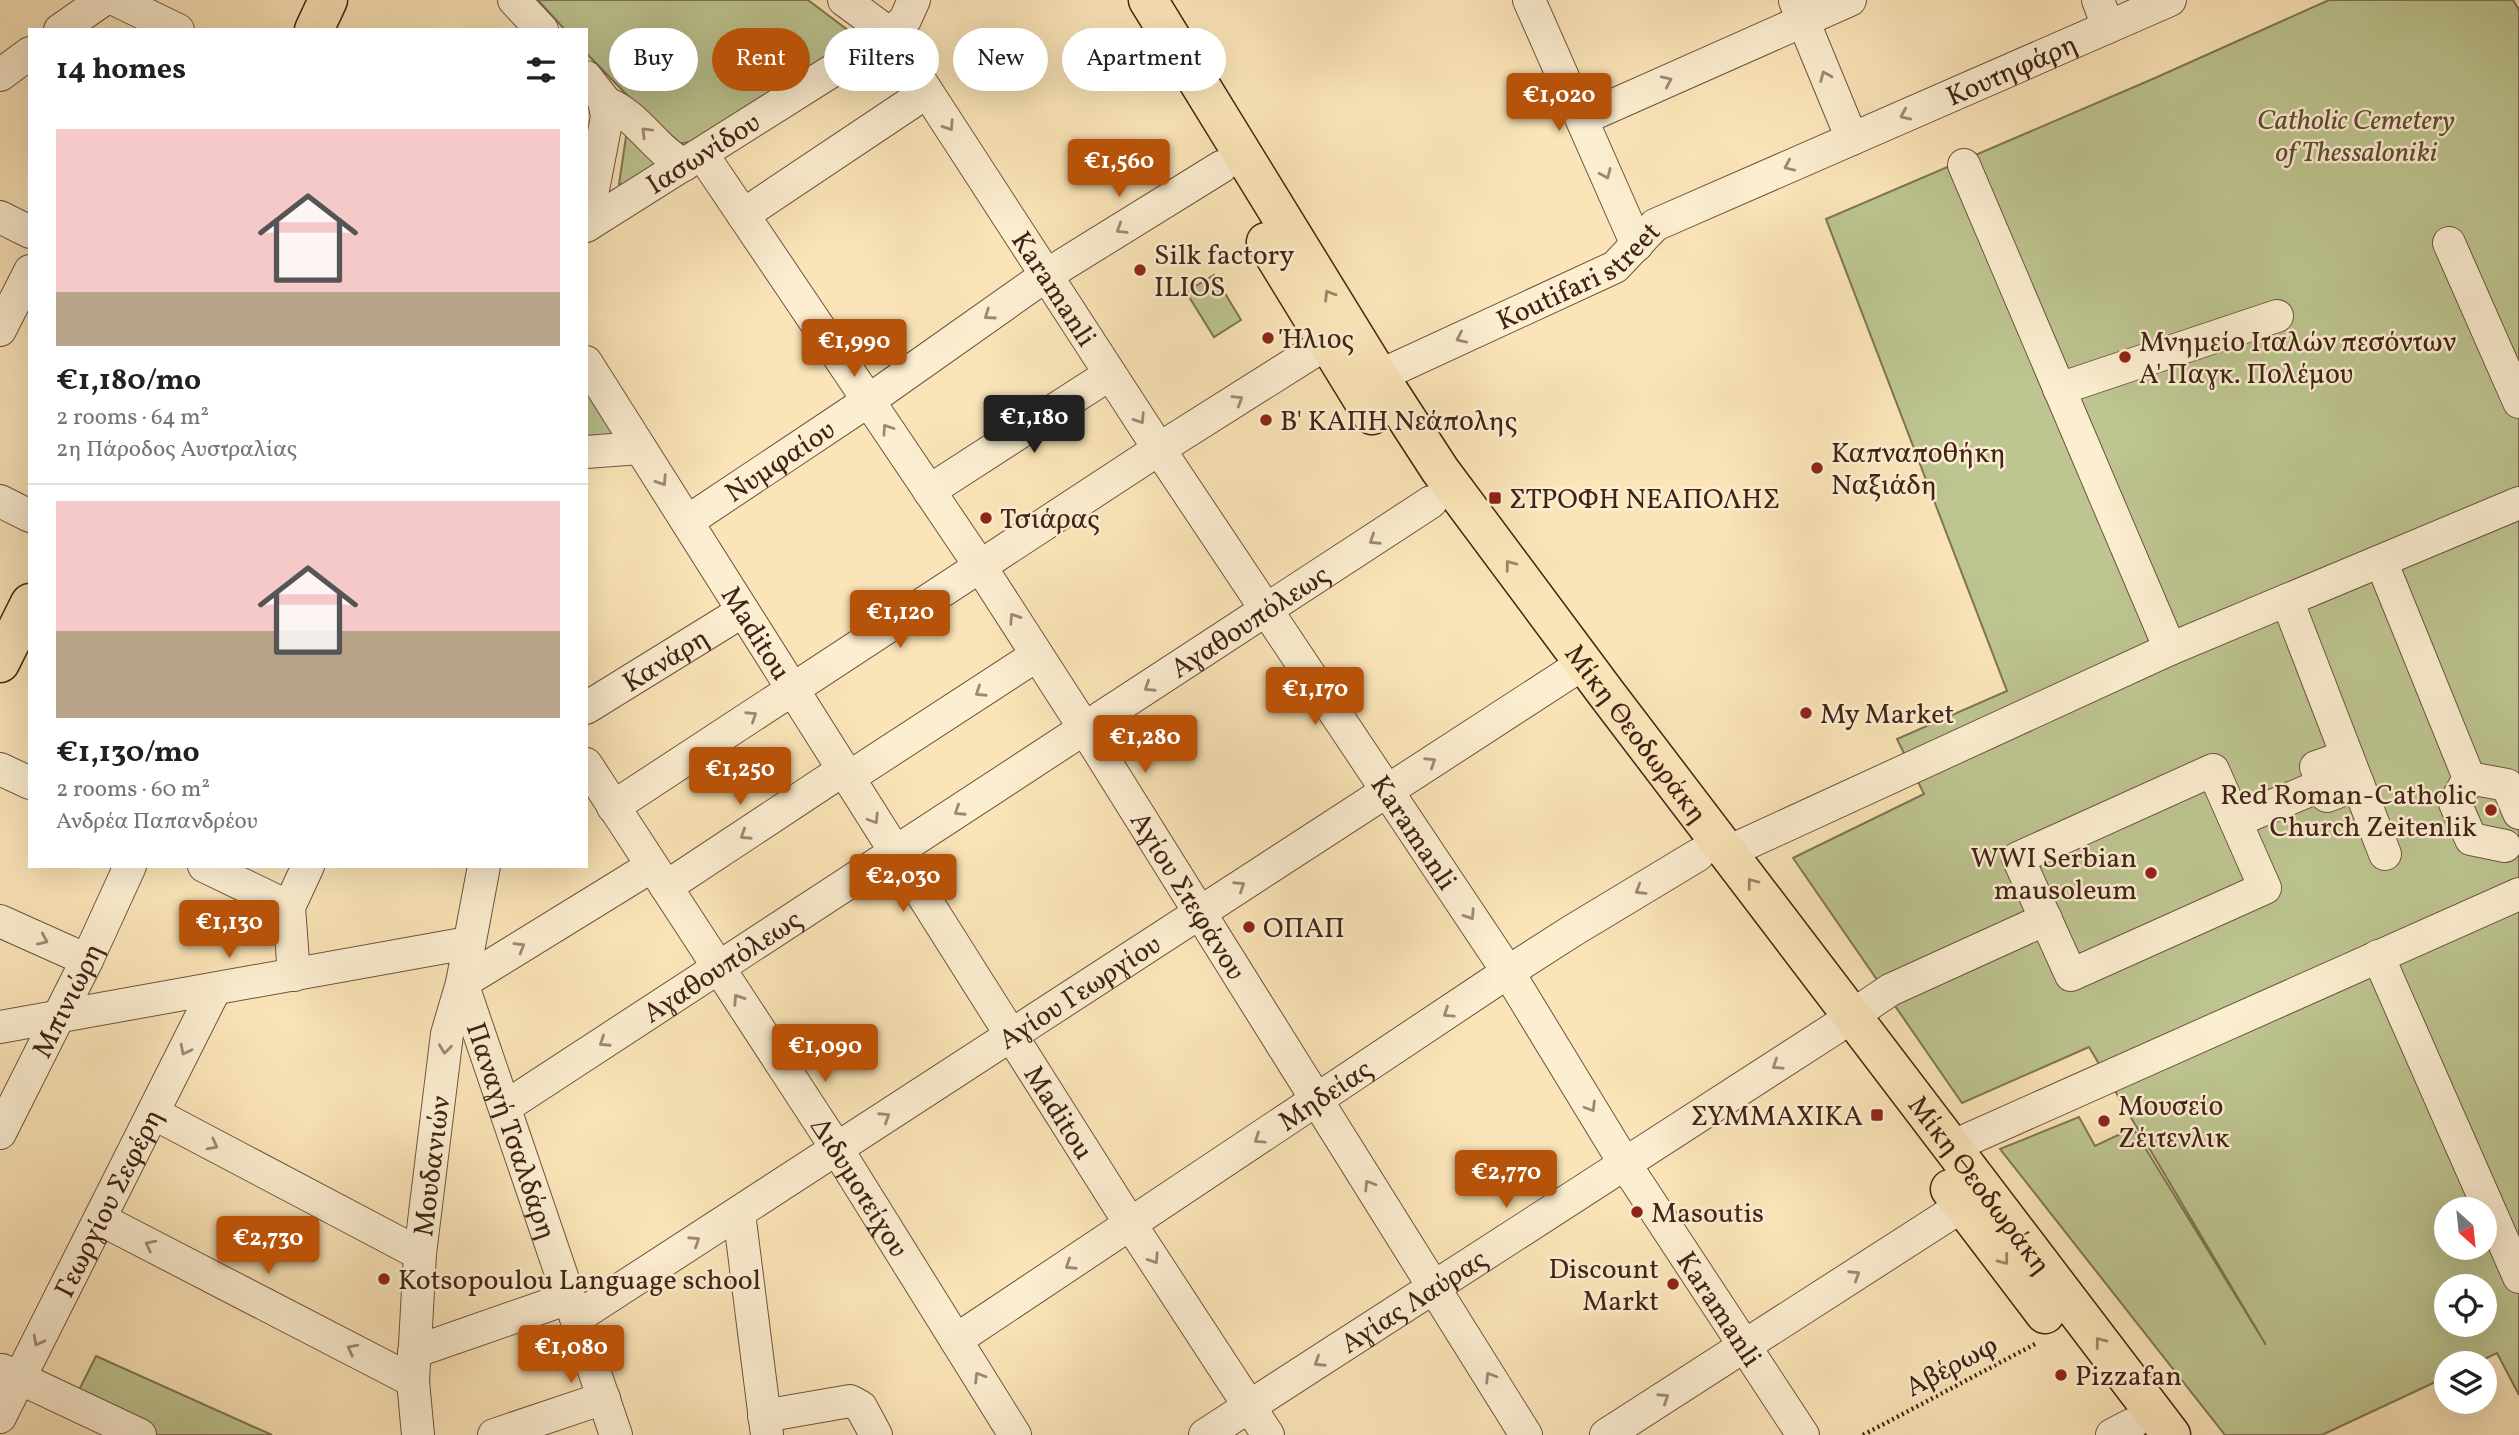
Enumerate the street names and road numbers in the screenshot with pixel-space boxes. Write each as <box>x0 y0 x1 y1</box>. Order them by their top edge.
street label: Κουτηφάρη <box>1941 26 2084 117</box>
street label: Ιασωνίδου <box>640 104 769 205</box>
street label: Koutifari street <box>1491 214 1670 341</box>
street label: Karamanli <box>1001 224 1105 355</box>
street label: Νυμφαίου <box>718 411 844 513</box>
street label: Αγαθουπόλεως <box>1163 557 1338 689</box>
street label: Maditou <box>710 579 799 689</box>
street label: Κανάρη <box>616 620 717 703</box>
street label: Μίκη Θεοδωράκη <box>1554 637 1716 832</box>
street label: Karamanli <box>1360 768 1465 899</box>
street label: Αγίου Στεφάνου <box>1119 805 1254 988</box>
street label: Αγαθουπόλεως <box>636 901 810 1034</box>
street label: Αγίου Γεωργίου <box>992 926 1169 1060</box>
street label: Μπινιώρη <box>24 937 114 1065</box>
street label: Παναγή Τσαλδάρη <box>455 1018 565 1245</box>
street label: Μηδείας <box>1271 1051 1381 1142</box>
street label: Maditou <box>1013 1059 1102 1168</box>
street label: Μίκη Θεοδωράκη <box>1897 1088 2059 1283</box>
street label: Μουδανιών <box>405 1093 461 1239</box>
street label: Γεωργίου Σεφέρη <box>46 1103 174 1305</box>
street label: Διδυμοτείχου <box>800 1111 917 1266</box>
street label: Αγίας Λαύρας <box>1334 1241 1496 1364</box>
street label: Karamanli <box>1666 1244 1770 1375</box>
street label: Αβέρωφ <box>1899 1327 2005 1408</box>

